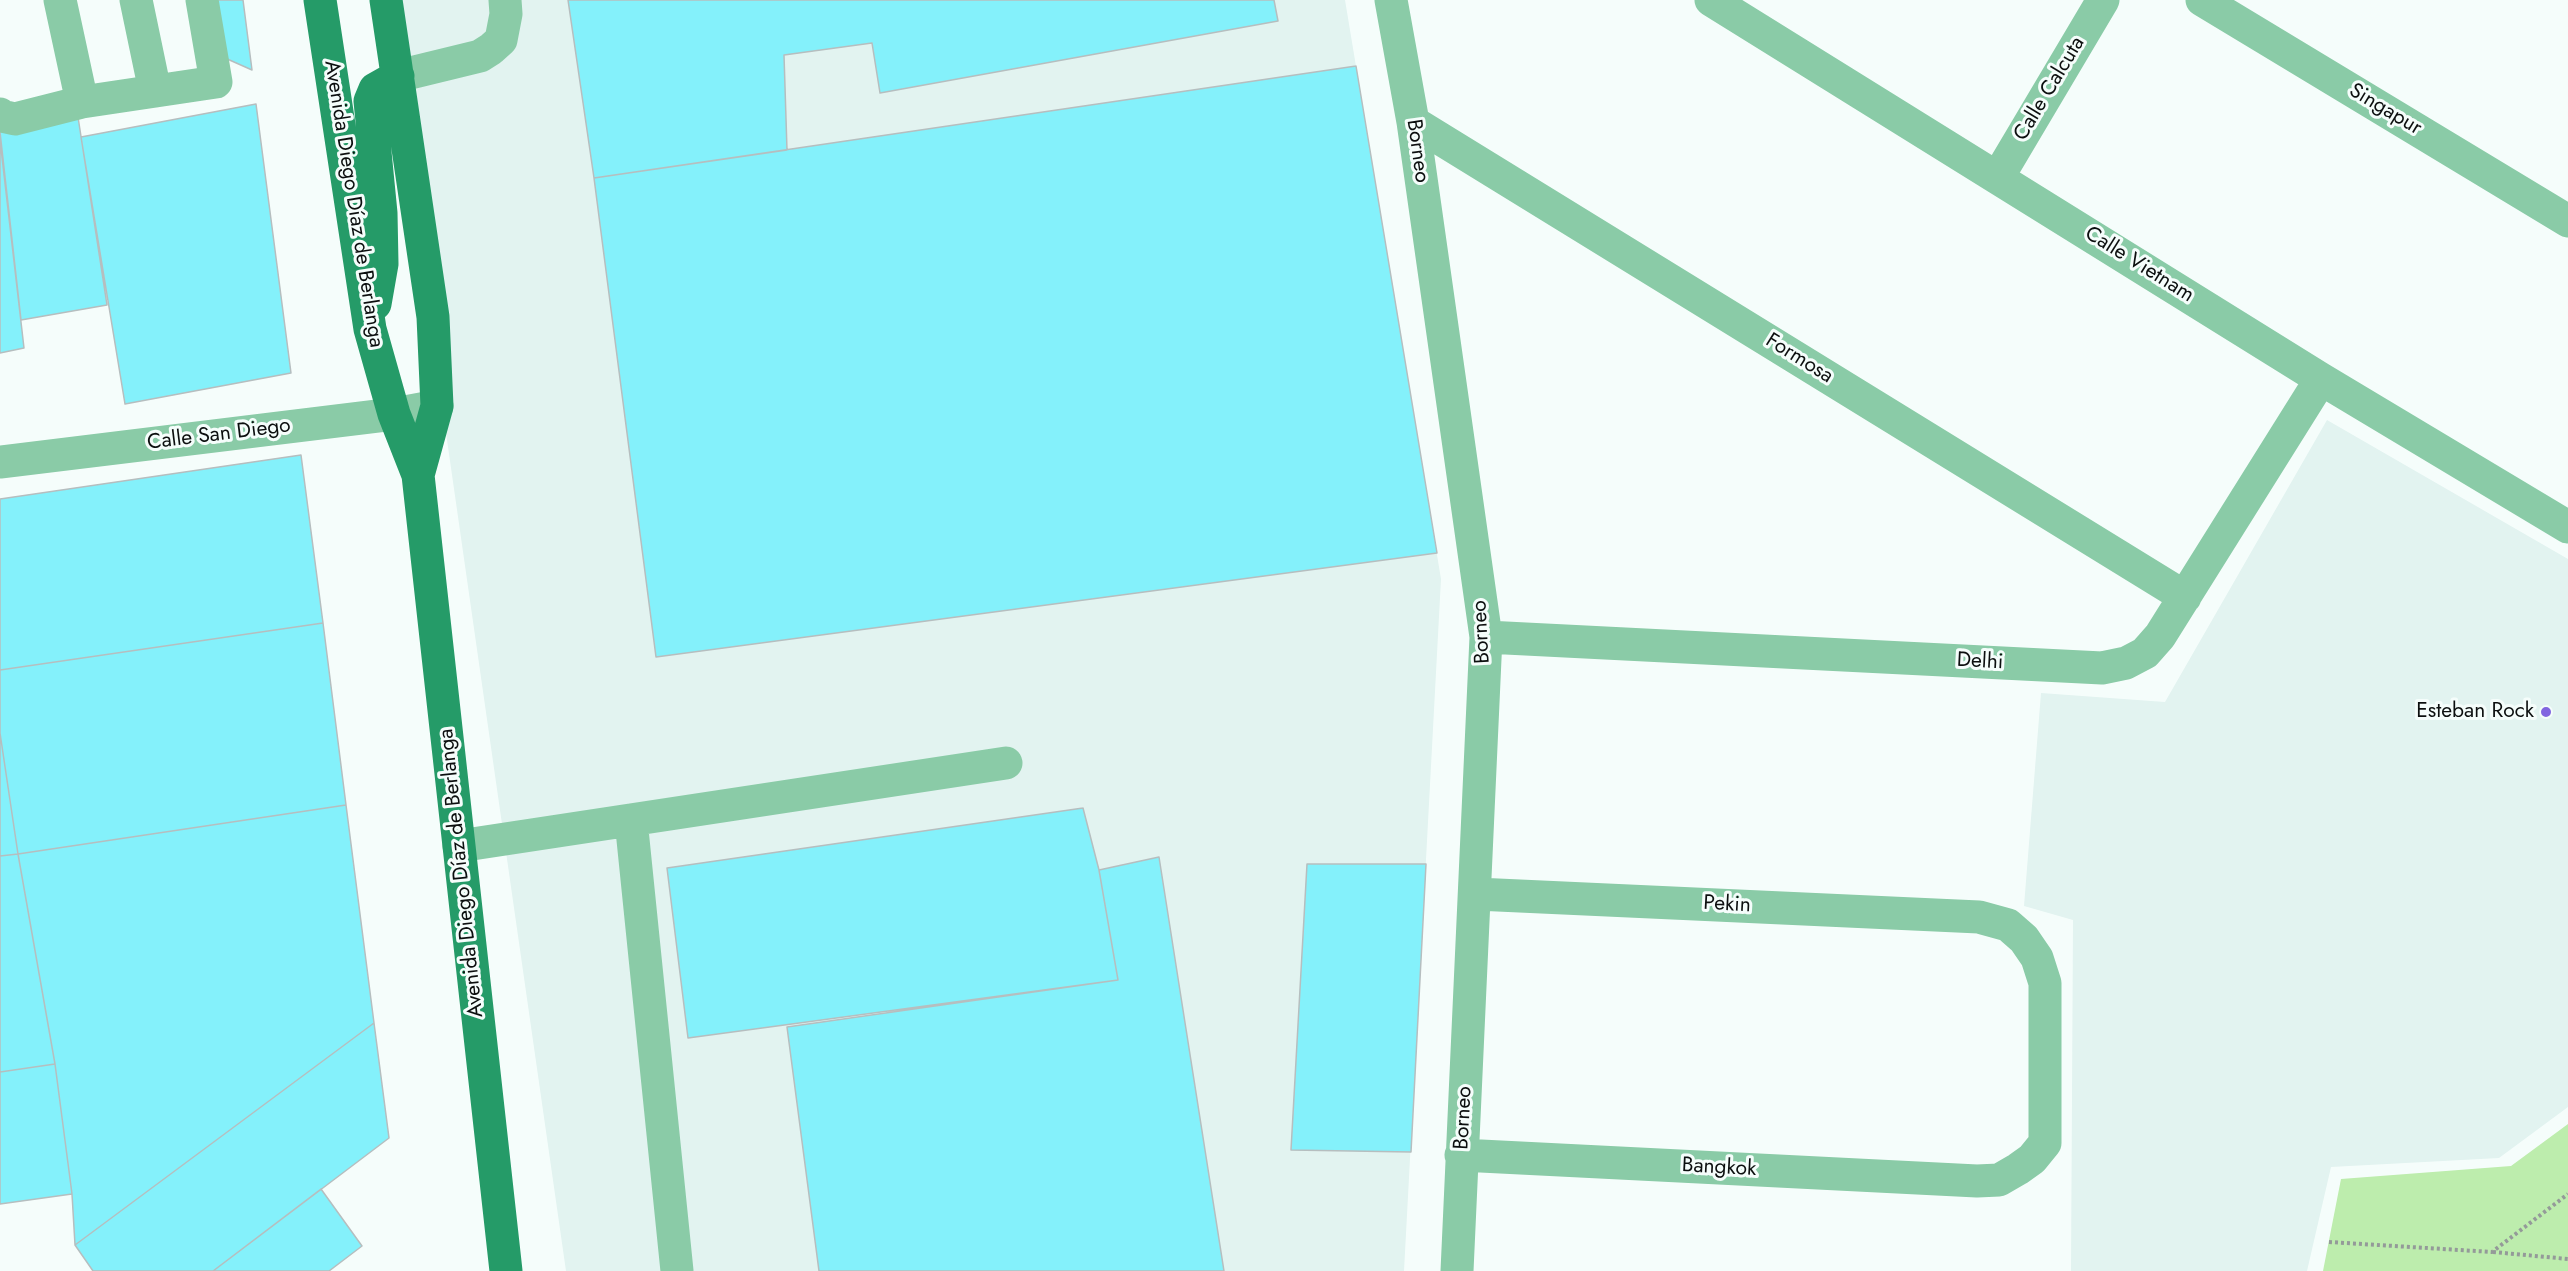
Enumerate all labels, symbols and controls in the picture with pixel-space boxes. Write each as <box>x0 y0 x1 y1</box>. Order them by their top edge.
street label: Calle Calcuta <box>2009 32 2091 146</box>
street label: Avenida Diego Díaz de Berlanga <box>318 59 388 349</box>
street label: Singapur <box>2344 79 2426 141</box>
street label: Borneo <box>1400 118 1434 184</box>
street label: Calle Vietnam <box>2080 221 2198 309</box>
street label: Formosa <box>1761 328 1837 390</box>
street label: Calle San Diego <box>146 414 292 456</box>
street label: Borneo <box>1468 600 1496 664</box>
street label: Delhi <box>1956 648 2004 676</box>
place label: Esteban Rock <box>2416 699 2534 725</box>
marker: Esteban Rock <box>2539 705 2553 719</box>
street label: Avenida Diego Díaz de Berlanga <box>434 727 490 1019</box>
street label: Pekin <box>1703 891 1751 919</box>
street label: Borneo <box>1450 1086 1478 1150</box>
street label: Bangkok <box>1681 1153 1757 1183</box>

